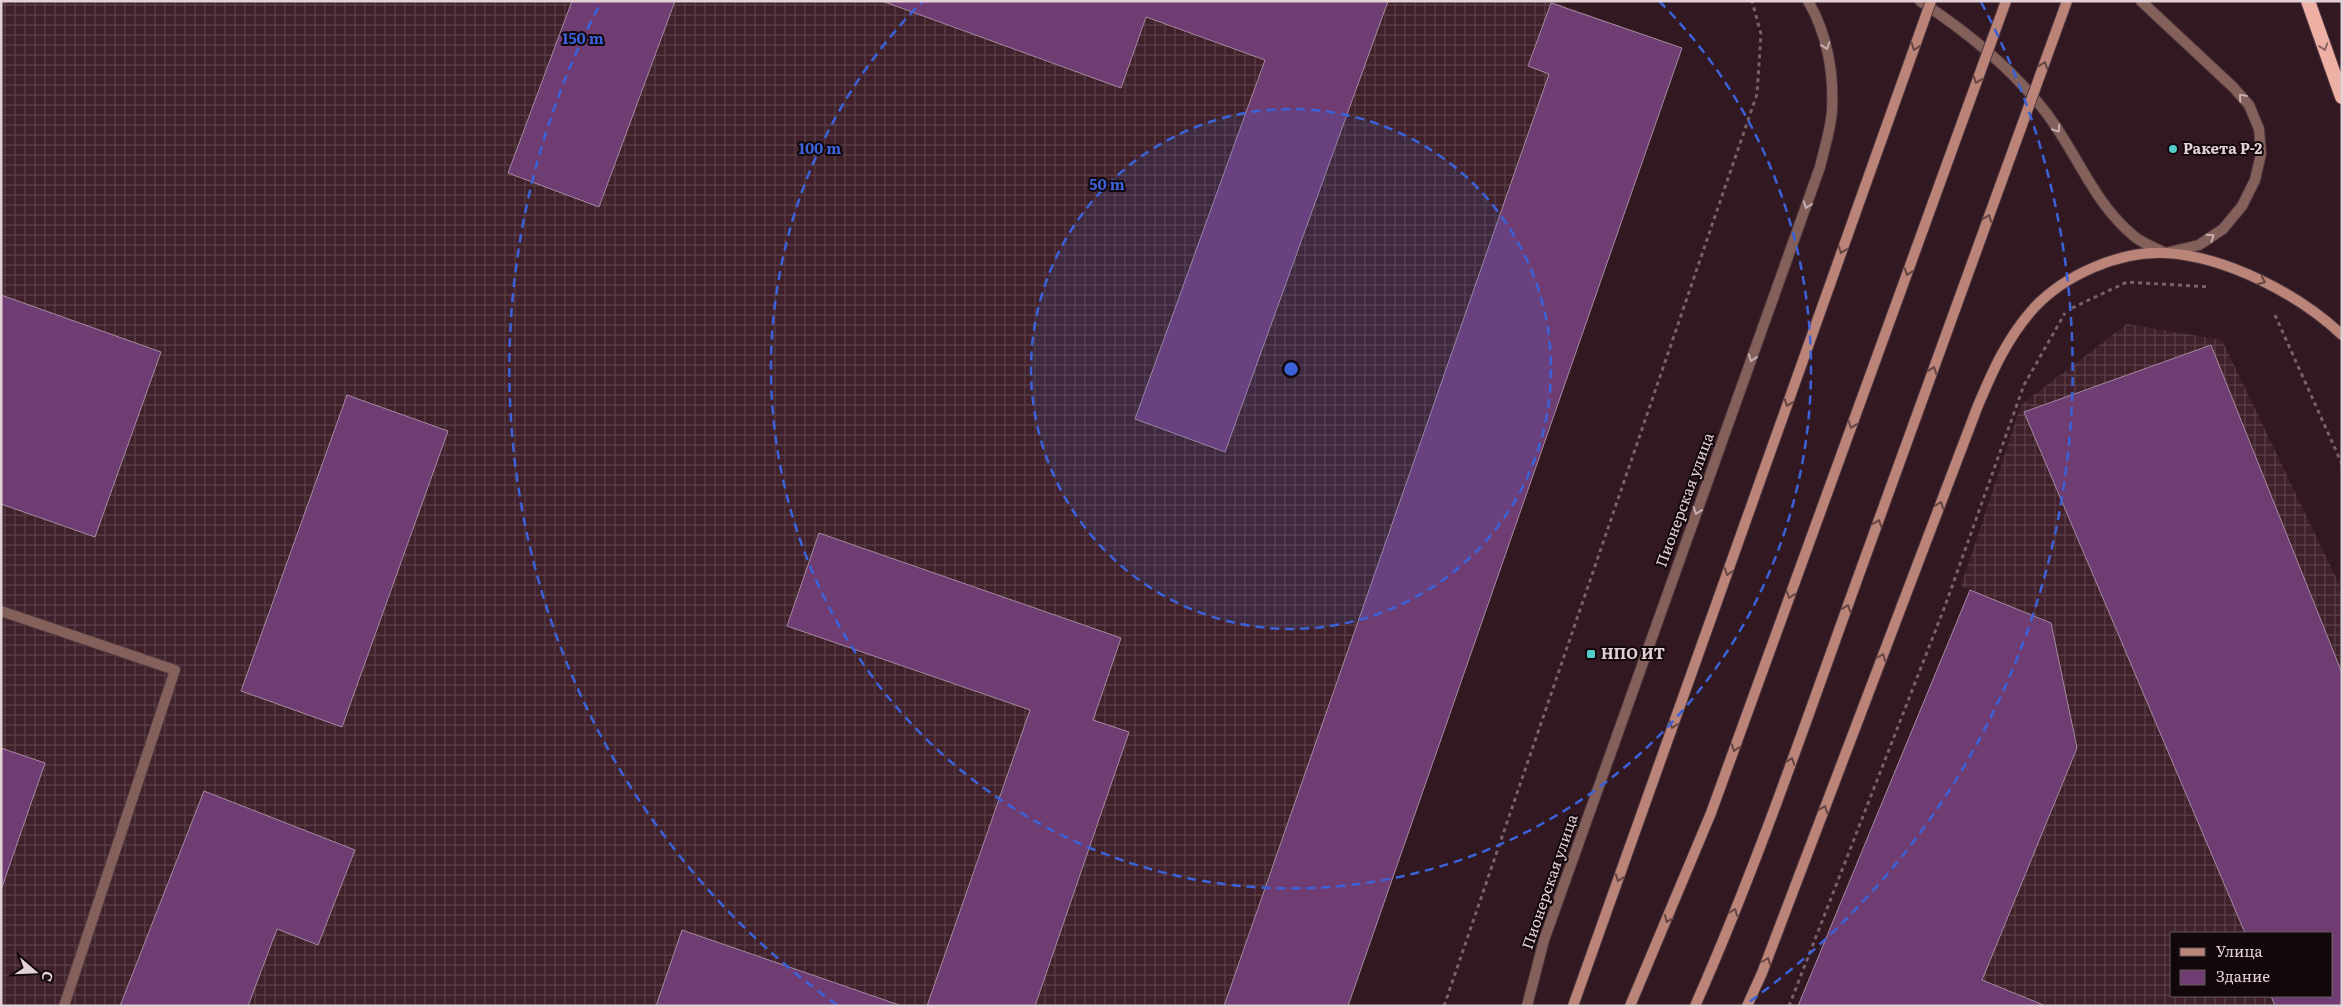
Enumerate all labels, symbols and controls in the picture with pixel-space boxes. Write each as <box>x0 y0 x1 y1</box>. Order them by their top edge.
text: 150 m <box>562 26 604 49</box>
one-way arrow <box>1820 42 1830 50</box>
one-way arrow <box>2318 42 2328 51</box>
one-way arrow <box>1911 43 1921 51</box>
one-way arrow <box>2038 61 2048 70</box>
one-way arrow <box>1973 75 1983 84</box>
one-way arrow <box>2238 93 2247 102</box>
one-way arrow <box>2051 123 2060 133</box>
text: 100 m <box>799 136 841 159</box>
place label: Ракета Р-2 <box>2183 136 2262 159</box>
marker: Ракета Р-2 <box>2167 143 2179 155</box>
text: 50 m <box>1089 172 1125 195</box>
one-way arrow <box>1803 200 1813 208</box>
one-way arrow <box>1982 214 1992 222</box>
one-way arrow <box>2205 234 2214 243</box>
one-way arrow <box>1838 245 1848 254</box>
one-way arrow <box>1904 268 1914 276</box>
one-way arrow <box>2257 275 2266 285</box>
one-way arrow <box>1748 353 1758 361</box>
centre of rings <box>1282 360 1300 378</box>
one-way arrow <box>1927 367 1937 375</box>
one-way arrow <box>1784 398 1794 407</box>
one-way arrow <box>1848 420 1858 429</box>
street label: Пионерская улица <box>1649 428 1719 570</box>
one-way arrow <box>1934 502 1944 510</box>
one-way arrow <box>1693 506 1703 514</box>
one-way arrow <box>1872 519 1882 528</box>
one-way arrow <box>1723 567 1733 576</box>
one-way arrow <box>1786 590 1796 599</box>
one-way arrow <box>1841 604 1851 613</box>
place label: НПО ИТ <box>1601 641 1665 664</box>
marker: НПО ИТ <box>1585 648 1597 660</box>
one-way arrow <box>1876 654 1886 662</box>
one-way arrow <box>1669 720 1679 729</box>
one-way arrow <box>1731 743 1741 752</box>
one-way arrow <box>1785 757 1795 765</box>
one-way arrow <box>1818 805 1829 814</box>
street label: Пионерская улица <box>1515 810 1583 952</box>
one-way arrow <box>1615 874 1625 882</box>
one-way arrow <box>1728 909 1738 917</box>
one-way arrow <box>1664 914 1674 923</box>
legend <box>2170 932 2333 997</box>
text: Улица <box>2216 939 2264 962</box>
north arrow <box>10 947 60 997</box>
one-way arrow <box>1761 957 1771 966</box>
text: Здание <box>2216 964 2270 987</box>
text: С <box>37 969 59 985</box>

